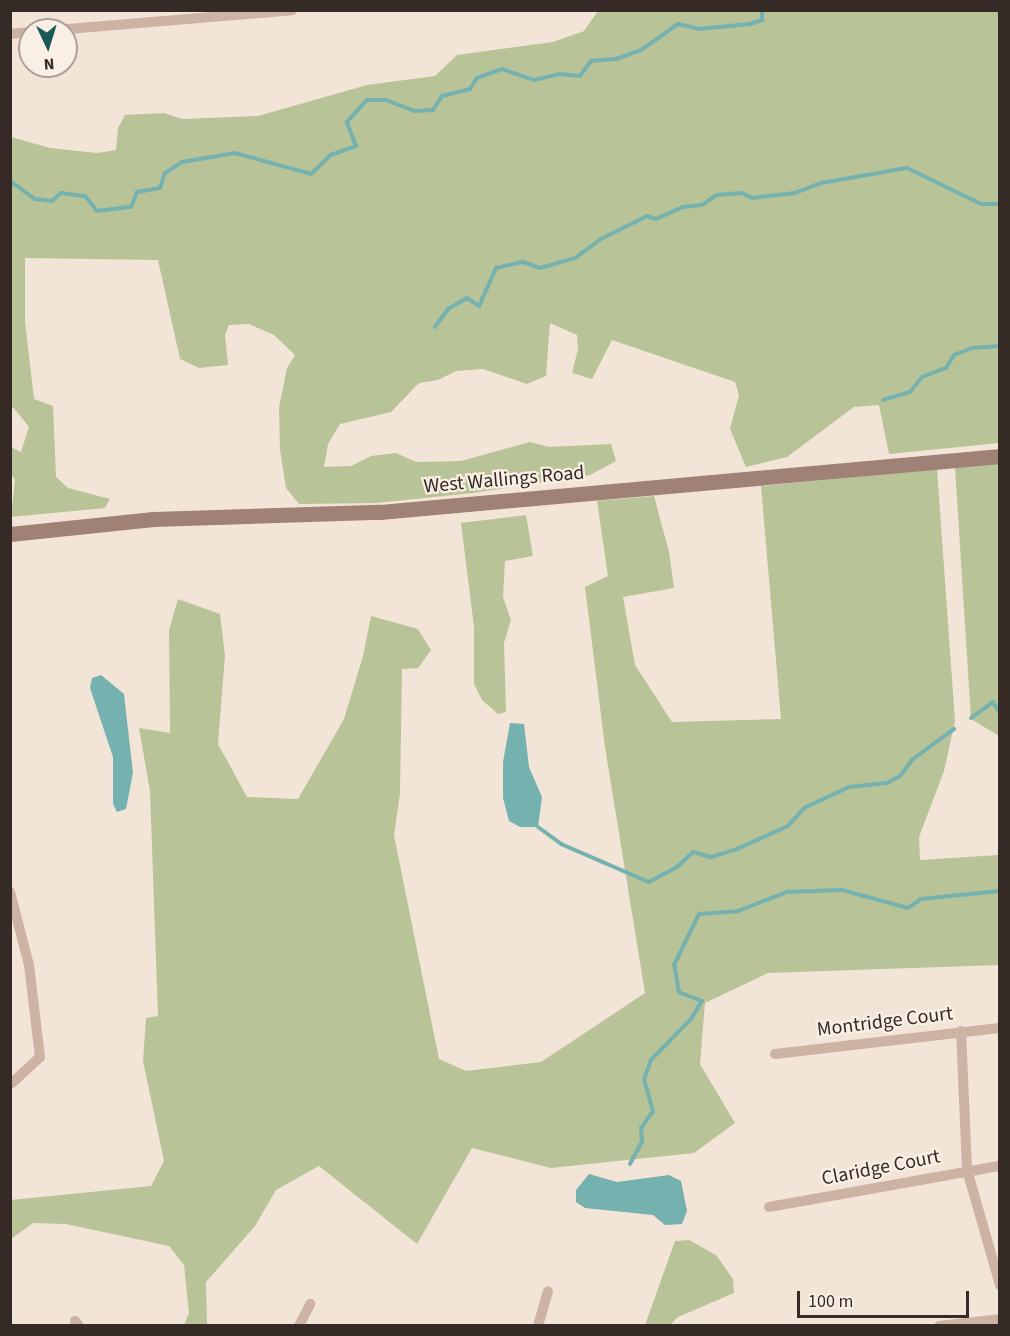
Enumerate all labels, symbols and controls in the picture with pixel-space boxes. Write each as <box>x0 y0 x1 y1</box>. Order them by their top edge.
north arrow <box>18 18 78 78</box>
text: N <box>43 53 55 75</box>
street label: West Wallings Road <box>423 461 585 499</box>
street label: Montridge Court <box>816 1002 954 1042</box>
street label: Claridge Court <box>820 1145 942 1191</box>
scale bar <box>800 1279 972 1317</box>
text: 100 m <box>808 1289 853 1314</box>

